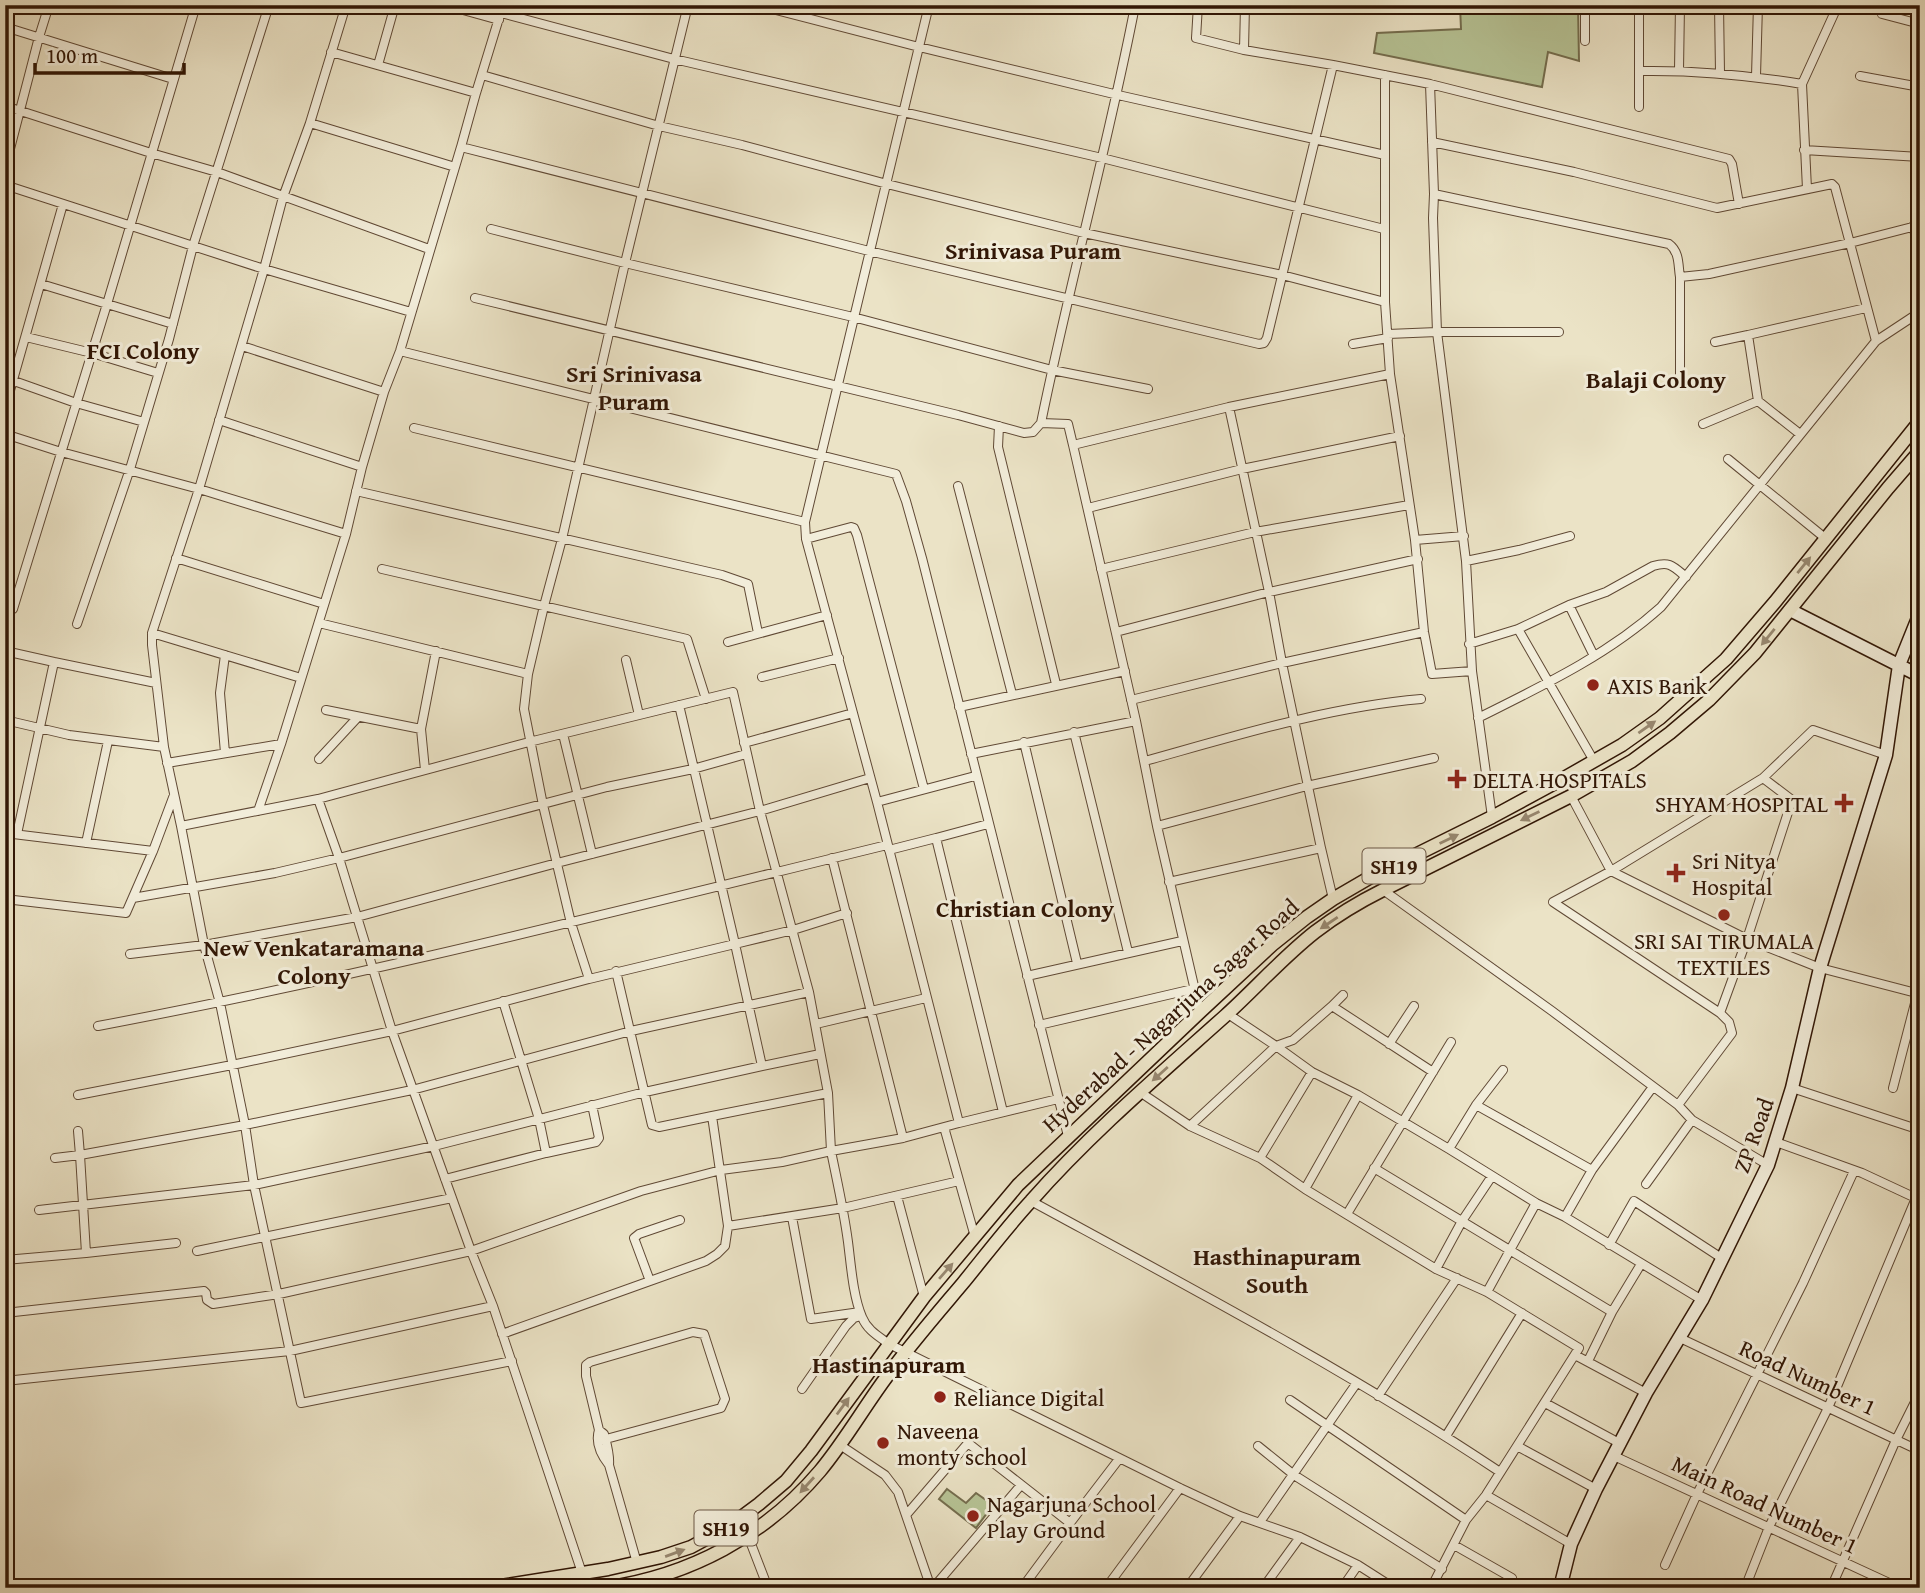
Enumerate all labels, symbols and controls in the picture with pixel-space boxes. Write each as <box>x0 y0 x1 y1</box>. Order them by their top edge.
scale bar <box>35 32 184 76</box>
text: 100 m <box>46 40 98 71</box>
district label: Srinivasa Puram <box>945 233 1121 268</box>
district label: FCI Colony <box>87 333 200 368</box>
district label: Sri Srinivasa Puram <box>566 356 703 419</box>
district label: Balaji Colony <box>1586 362 1727 397</box>
one-way arrow <box>1797 556 1812 574</box>
one-way arrow <box>1761 628 1776 645</box>
place label: AXIS Bank <box>1607 669 1707 702</box>
marker: AXIS Bank <box>1585 677 1601 693</box>
one-way arrow <box>1638 720 1656 734</box>
place label: DELTA HOSPITALS <box>1473 763 1647 796</box>
marker: DELTA HOSPITALS <box>1447 769 1467 789</box>
place label: SHYAM HOSPITAL <box>1655 787 1828 820</box>
marker: SHYAM HOSPITAL <box>1834 793 1854 813</box>
one-way arrow <box>1520 811 1540 822</box>
one-way arrow <box>1439 833 1459 844</box>
place label: Sri Nitya Hospital <box>1692 844 1776 903</box>
road number: SH19 <box>1362 848 1426 884</box>
marker: Sri Nitya Hospital <box>1666 863 1686 883</box>
street label: Hyderabad - Nagarjuna Sagar Road <box>1034 890 1306 1139</box>
district label: Christian Colony <box>936 891 1115 926</box>
marker: SRI SAI TIRUMALA TEXTILES <box>1716 907 1732 923</box>
one-way arrow <box>1319 916 1339 929</box>
place label: SRI SAI TIRUMALA TEXTILES <box>1634 924 1814 983</box>
district label: New Venkataramana Colony <box>204 930 425 993</box>
one-way arrow <box>1152 1066 1169 1082</box>
street label: ZP Road <box>1724 1092 1782 1177</box>
district label: Hasthinapuram South <box>1193 1239 1361 1302</box>
one-way arrow <box>938 1262 954 1280</box>
street label: Road Number 1 <box>1734 1331 1882 1423</box>
district label: Hastinapuram <box>812 1347 966 1382</box>
place label: Reliance Digital <box>954 1381 1105 1414</box>
marker: Reliance Digital <box>932 1389 948 1405</box>
one-way arrow <box>836 1397 850 1415</box>
place label: Naveena monty school <box>897 1414 1027 1473</box>
marker: Naveena monty school <box>875 1435 891 1451</box>
street label: Main Road Number 1 <box>1667 1446 1863 1562</box>
one-way arrow <box>799 1476 815 1494</box>
place label: Nagarjuna School Play Ground <box>987 1487 1156 1546</box>
marker: Nagarjuna School Play Ground <box>965 1508 981 1524</box>
road number: SH19 <box>694 1510 758 1546</box>
one-way arrow <box>664 1547 685 1558</box>

